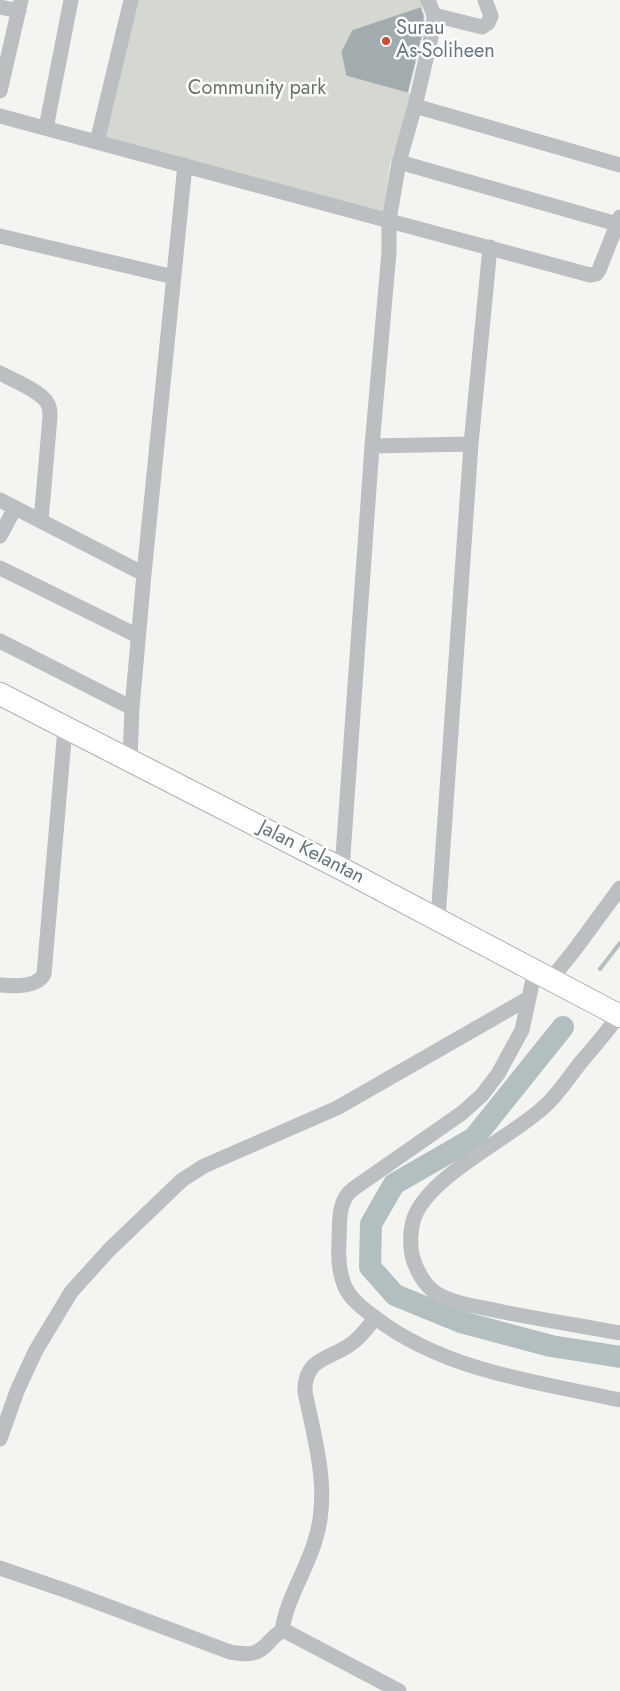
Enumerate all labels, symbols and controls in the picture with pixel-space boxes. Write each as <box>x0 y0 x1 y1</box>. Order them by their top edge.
place label: Surau As-Soliheen <box>396 17 495 64</box>
marker: Surau As-Soliheen <box>380 35 392 47</box>
park label: Community park <box>188 77 326 101</box>
street label: Jalan Kelantan <box>254 816 368 890</box>

